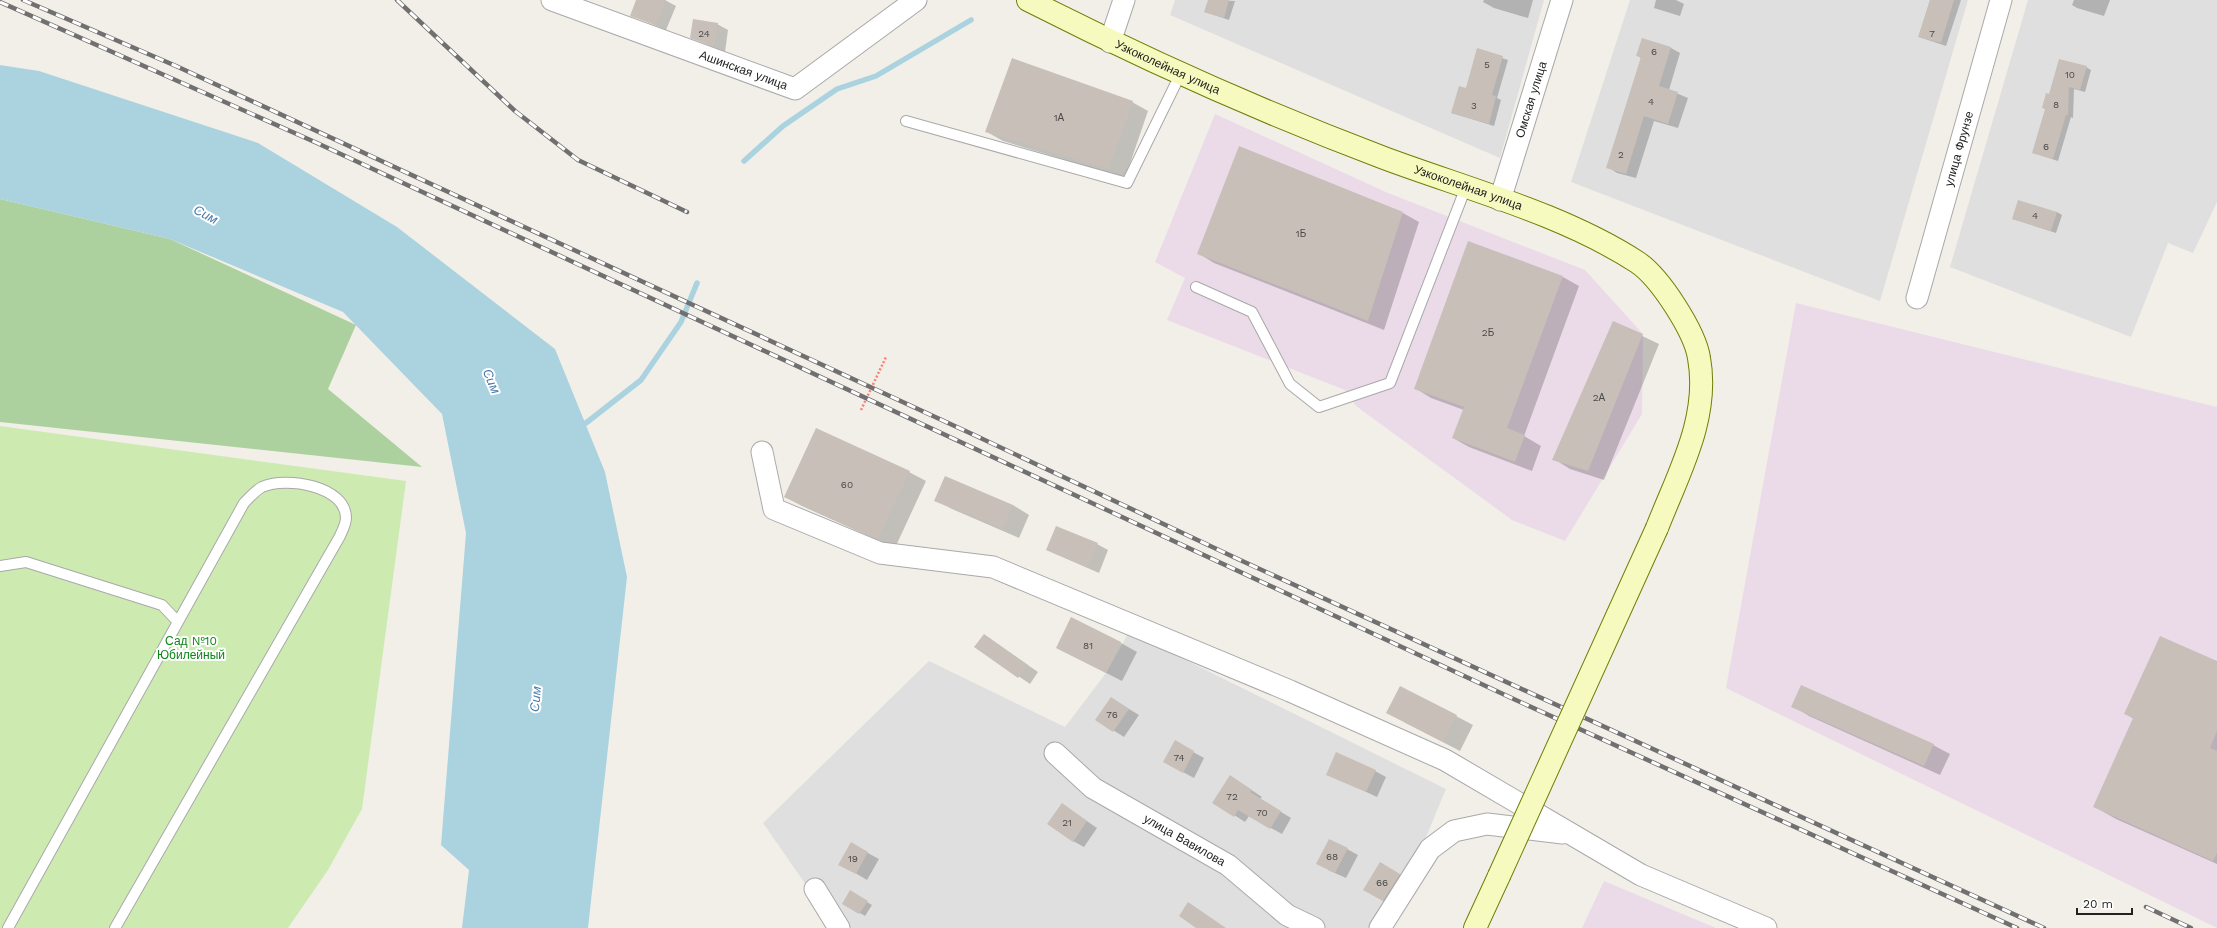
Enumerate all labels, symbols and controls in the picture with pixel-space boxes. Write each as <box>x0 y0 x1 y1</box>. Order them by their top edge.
house number: 24 <box>698 28 710 39</box>
house number: 7 <box>1929 28 1935 39</box>
street label: Узкоколейная улица <box>1113 37 1222 97</box>
house number: 6 <box>1651 46 1657 57</box>
street label: Ашинская улица <box>698 48 790 93</box>
house number: 5 <box>1484 59 1490 70</box>
street label: Омская улица <box>1513 59 1550 140</box>
house number: 10 <box>2065 69 2075 80</box>
house number: 4 <box>1648 96 1654 107</box>
house number: 8 <box>2053 99 2059 110</box>
house number: 3 <box>1471 100 1477 111</box>
street label: улица Фрунзе <box>1942 109 1976 188</box>
house number: 1А <box>1054 112 1065 123</box>
house number: 6 <box>2043 141 2049 152</box>
house number: 2 <box>1618 149 1624 160</box>
street label: Узкоколейная улица <box>1412 162 1525 213</box>
water label: Сим <box>191 202 221 227</box>
house number: 4 <box>2032 210 2038 221</box>
house number: 1Б <box>1296 228 1307 239</box>
house number: 2Б <box>1482 327 1495 338</box>
water label: Сим <box>480 367 503 396</box>
house number: 2А <box>1593 392 1606 403</box>
house number: 60 <box>841 479 853 490</box>
park label: Сад №10 Юбилейный <box>157 634 225 662</box>
house number: 81 <box>1083 640 1093 651</box>
water label: Сим <box>527 686 544 712</box>
house number: 76 <box>1106 709 1118 720</box>
house number: 74 <box>1173 752 1185 763</box>
house number: 72 <box>1226 791 1238 802</box>
house number: 70 <box>1256 807 1268 818</box>
street label: улица Вавилова <box>1141 811 1228 869</box>
house number: 21 <box>1062 817 1072 828</box>
house number: 68 <box>1326 851 1338 862</box>
house number: 19 <box>848 853 858 864</box>
house number: 66 <box>1376 877 1388 888</box>
scale bar <box>2077 890 2132 916</box>
text: 20 m <box>2083 897 2113 911</box>

